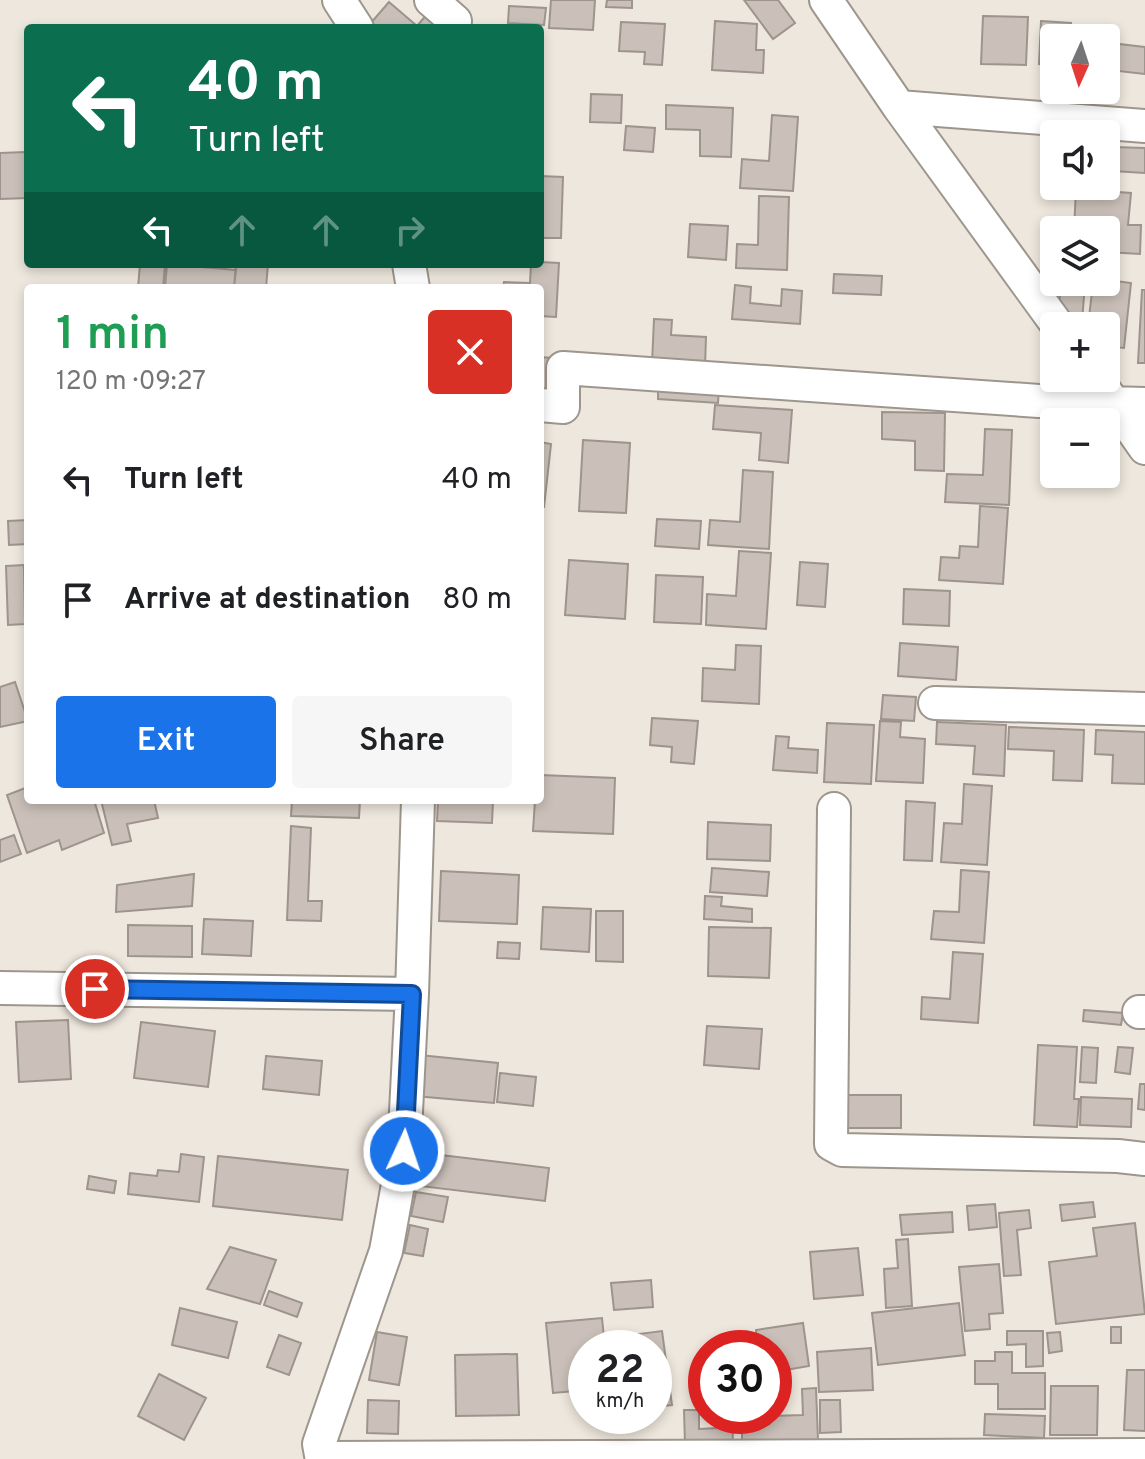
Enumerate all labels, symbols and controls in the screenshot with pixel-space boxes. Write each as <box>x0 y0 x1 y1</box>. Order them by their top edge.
north arrow <box>1040 24 1120 104</box>
map controls <box>1040 24 1120 488</box>
text: 40 m <box>188 50 324 120</box>
icon: left <box>56 56 160 160</box>
text: Turn left <box>188 119 325 165</box>
button: sound <box>1040 120 1120 200</box>
icon: left <box>136 208 180 252</box>
icon: ahead <box>220 208 264 252</box>
icon: ahead <box>304 208 348 252</box>
icon: right <box>388 208 432 252</box>
button: layers <box>1040 216 1120 296</box>
text: 1 min <box>56 306 169 366</box>
button: close <box>428 310 512 394</box>
button: + <box>1040 312 1120 392</box>
text: 120 m · 09:27 <box>56 366 206 399</box>
button: − <box>1040 408 1120 488</box>
icon: left <box>56 458 100 502</box>
text: Turn left <box>124 462 244 499</box>
text: 40 m <box>442 462 512 499</box>
icon: arrive <box>56 578 100 622</box>
text: Arrive at destination <box>124 582 410 619</box>
text: 80 m <box>442 582 512 619</box>
button: Exit <box>56 696 276 788</box>
button: Share <box>292 696 512 788</box>
pin <box>61 955 129 1023</box>
icon: arrive <box>73 967 117 1011</box>
position arrow <box>362 1109 446 1193</box>
speed limit sign: 30 <box>688 1330 792 1434</box>
text: 22 <box>596 1347 644 1397</box>
text: km/h <box>596 1389 644 1415</box>

